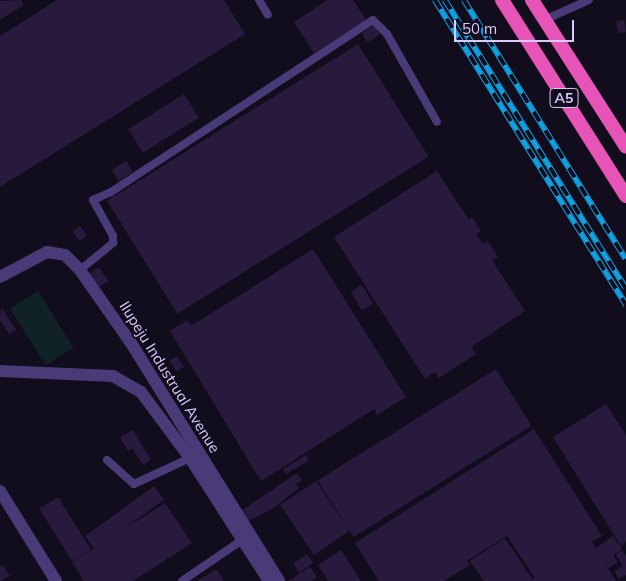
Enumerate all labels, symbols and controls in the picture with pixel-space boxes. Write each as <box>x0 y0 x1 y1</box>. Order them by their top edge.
scale bar <box>456 10 576 42</box>
text: 50 m <box>462 19 497 38</box>
road number: A5 <box>549 86 579 110</box>
street label: Ilupeju Industrual Avenue <box>116 298 224 456</box>

